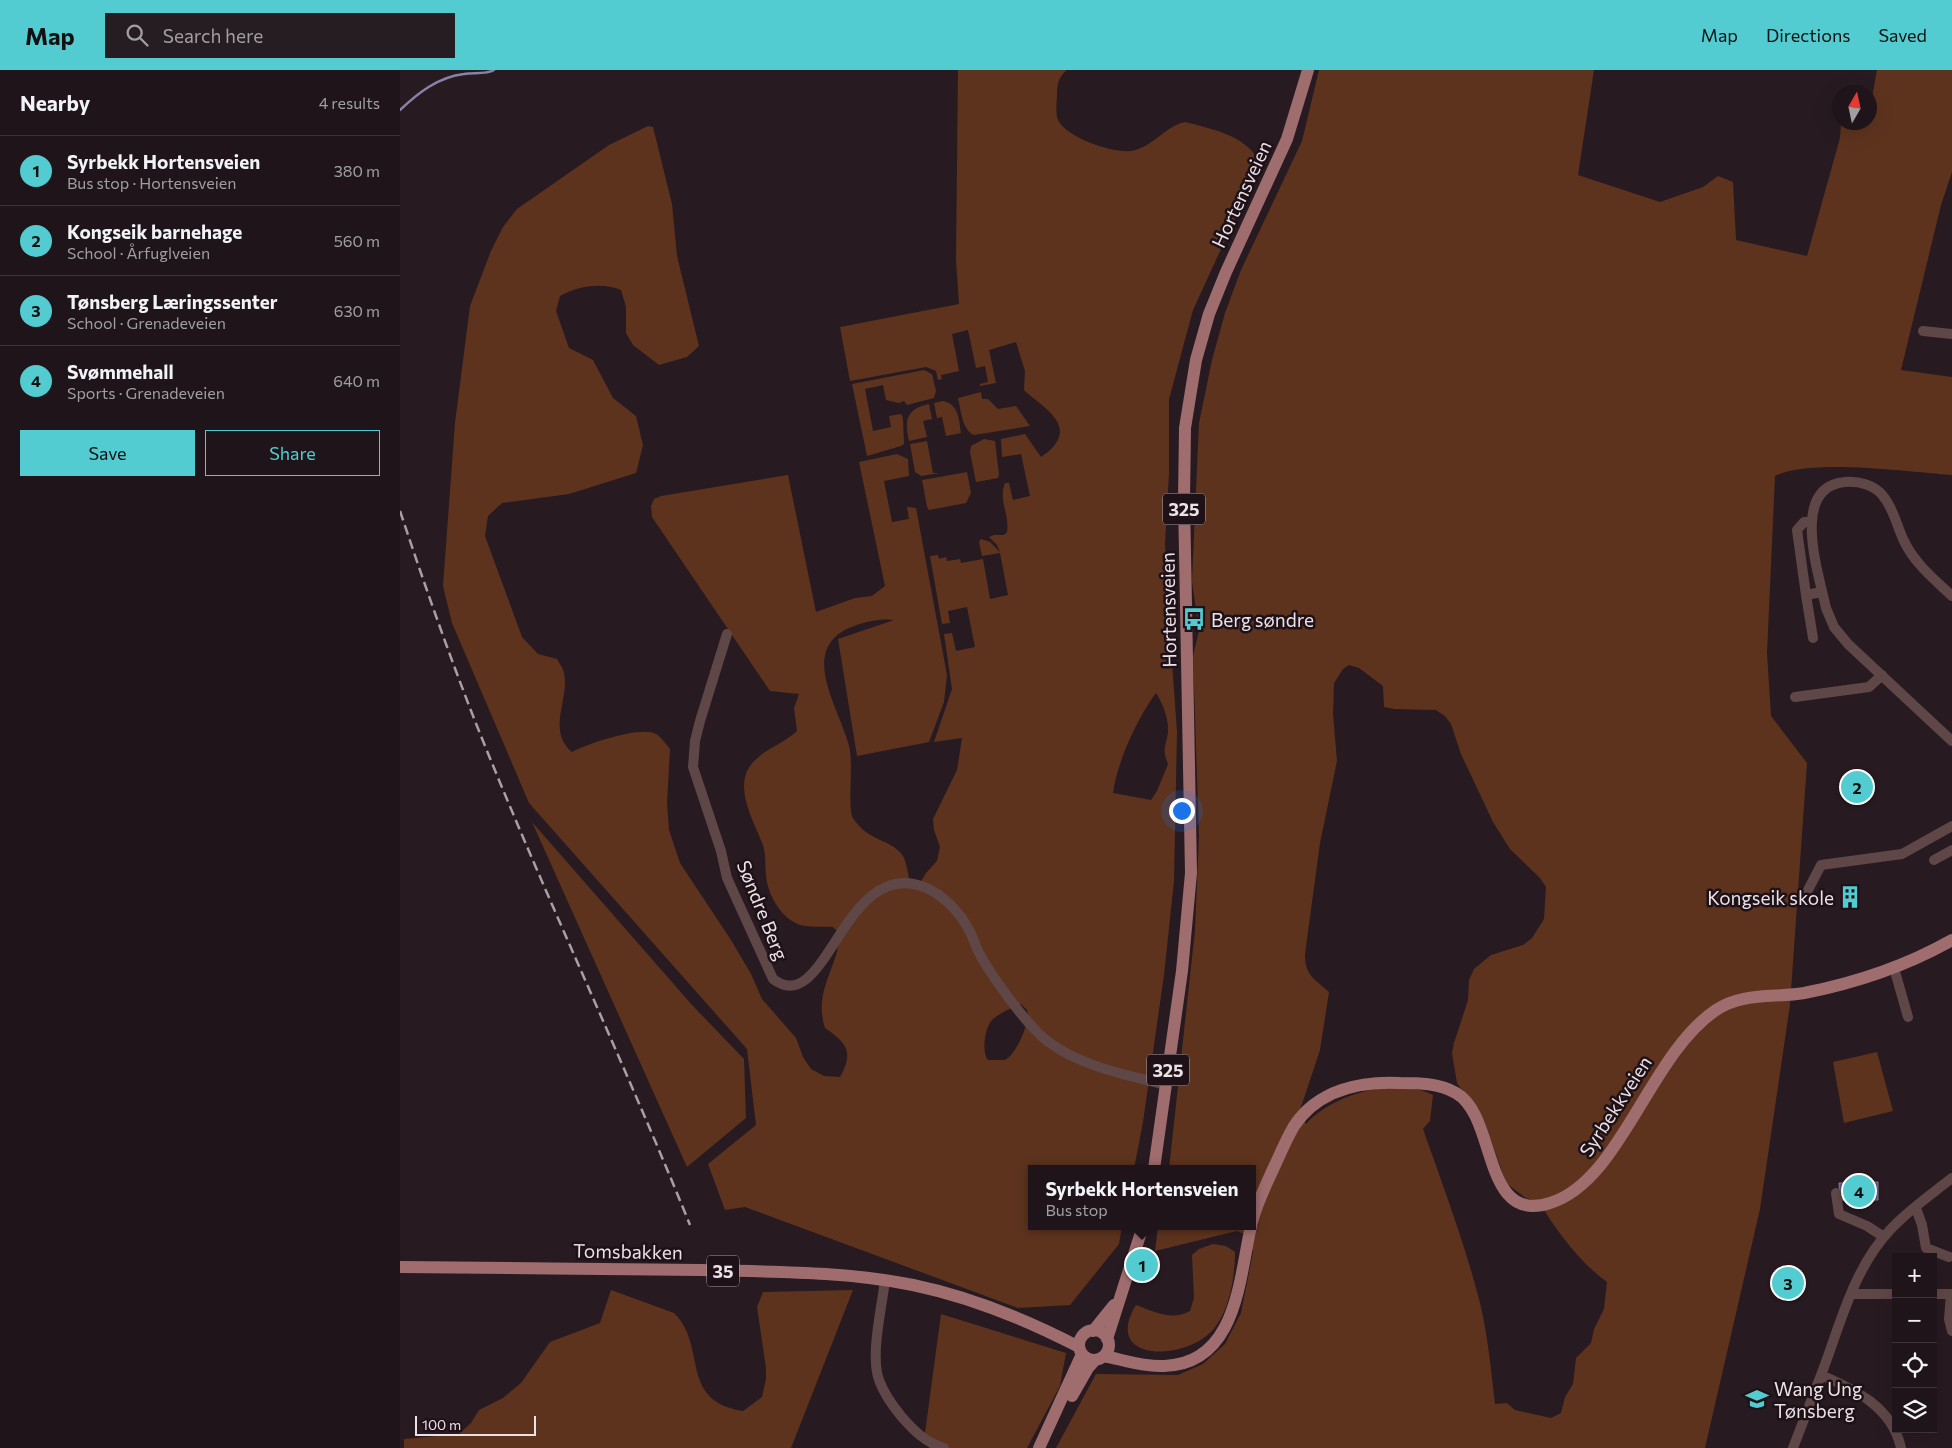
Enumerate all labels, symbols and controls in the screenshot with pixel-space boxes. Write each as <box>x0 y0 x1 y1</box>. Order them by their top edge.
search box <box>105 13 455 58</box>
text: Map <box>25 21 75 50</box>
icon: search <box>123 21 151 49</box>
text: Search here <box>163 24 263 47</box>
text: Map <box>1701 24 1738 46</box>
text: Directions <box>1766 24 1850 46</box>
text: Saved <box>1878 24 1927 46</box>
north arrow <box>1832 85 1877 130</box>
text: Nearby <box>20 90 90 115</box>
text: 4 results <box>319 93 380 112</box>
street label: Hortensveien <box>1206 137 1276 251</box>
text: Syrbekk Hortensveien <box>67 150 260 173</box>
text: 1 <box>32 161 40 180</box>
text: 380 m <box>334 161 380 180</box>
text: Bus stop · Hortensveien <box>67 173 236 192</box>
text: Kongseik barnehage <box>67 220 242 243</box>
text: 2 <box>31 231 41 250</box>
text: 560 m <box>334 231 380 250</box>
text: School · Årfuglveien <box>67 243 210 262</box>
text: Tønsberg Læringssenter <box>67 290 278 313</box>
text: 3 <box>31 301 41 320</box>
text: 630 m <box>334 301 380 320</box>
text: School · Grenadeveien <box>67 313 226 332</box>
text: Svømmehall <box>67 360 174 383</box>
text: 4 <box>31 371 41 390</box>
text: 640 m <box>333 371 380 390</box>
text: Sports · Grenadeveien <box>67 383 225 402</box>
button: Save <box>20 430 195 476</box>
button: Share <box>205 430 380 476</box>
road number: 325 <box>1163 494 1205 524</box>
street label: Hortensveien <box>1155 552 1181 668</box>
bus stop icon: Berg søndre <box>1181 606 1207 632</box>
place label: Berg søndre <box>1211 608 1314 631</box>
pin: 2 <box>1841 768 1873 806</box>
your location <box>1169 798 1195 824</box>
street label: Søndre Berg <box>733 857 793 963</box>
building icon: Kongseik skole <box>1837 884 1863 910</box>
place label: Kongseik skole <box>1707 886 1834 909</box>
street label: Syrbekkveien <box>1574 1051 1656 1161</box>
road number: 325 <box>1147 1054 1189 1086</box>
popup <box>1028 1165 1256 1230</box>
pin: 4 <box>1843 1172 1875 1210</box>
text: Syrbekk Hortensveien <box>1045 1177 1239 1200</box>
text: Bus stop <box>1045 1200 1108 1219</box>
street label: Tomsbakken <box>573 1239 683 1263</box>
pin: 1 <box>1126 1246 1158 1284</box>
map controls <box>1892 1253 1937 1433</box>
button: + <box>1892 1253 1937 1298</box>
road number: 35 <box>707 1256 739 1286</box>
pin: 3 <box>1772 1264 1804 1302</box>
button: − <box>1892 1298 1937 1343</box>
button: locate <box>1892 1343 1937 1388</box>
place label: Wang Ung Tønsberg <box>1774 1377 1862 1422</box>
school or university icon: Wang Ung Tønsberg <box>1744 1386 1770 1412</box>
button: layers <box>1892 1388 1937 1433</box>
scale bar <box>415 1413 536 1436</box>
text: 100 m <box>422 1416 461 1433</box>

